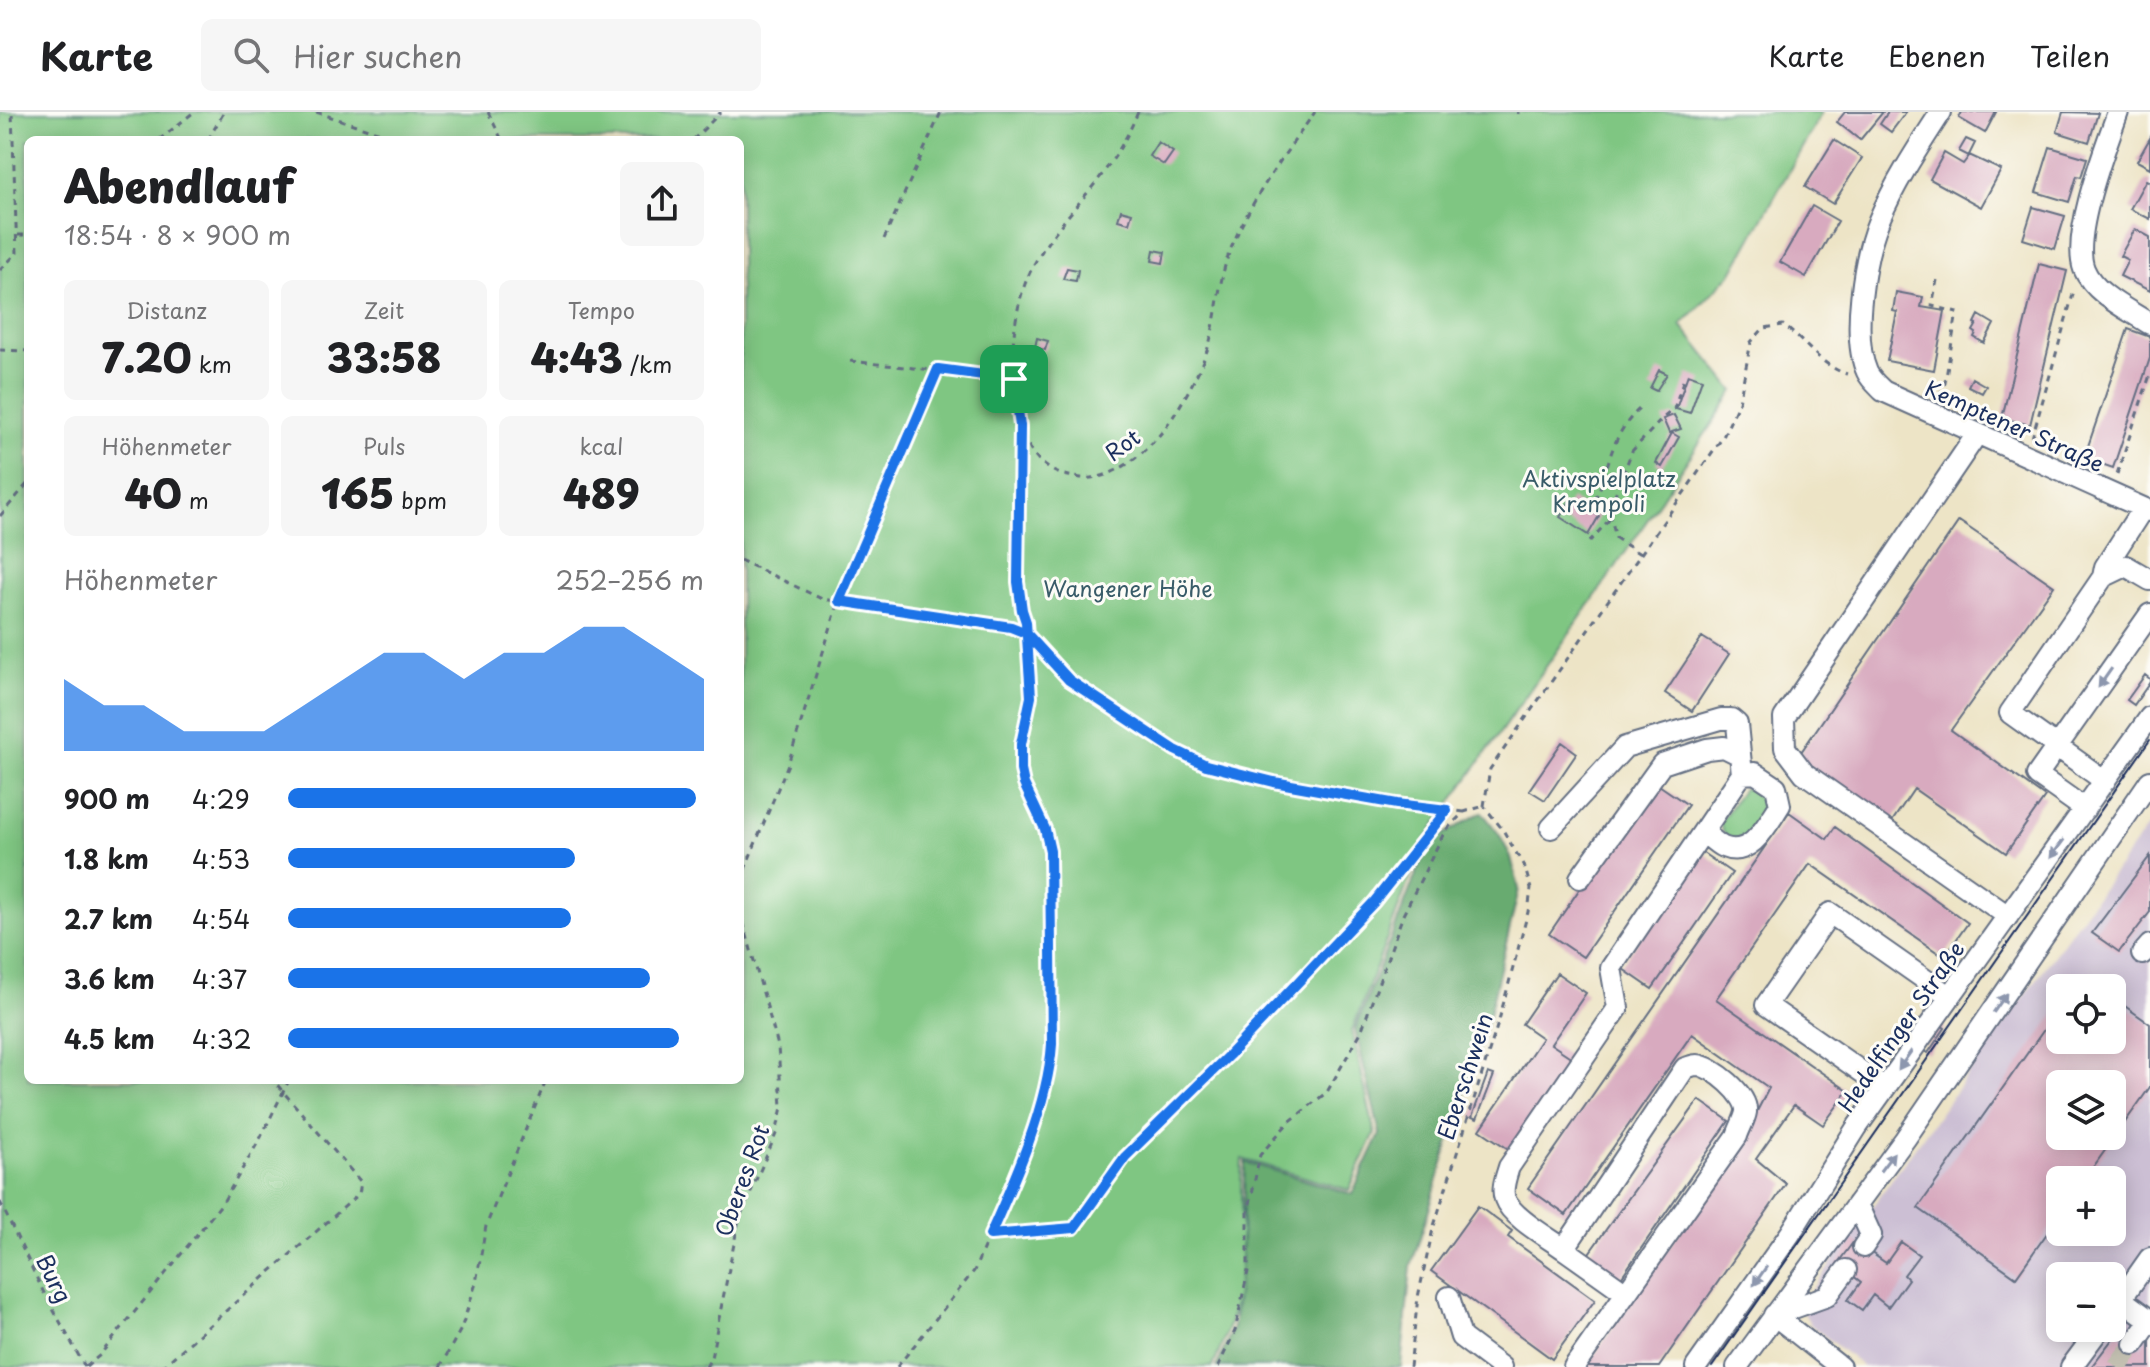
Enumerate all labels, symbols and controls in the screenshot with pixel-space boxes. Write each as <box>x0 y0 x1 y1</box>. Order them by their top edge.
search box <box>201 19 761 91</box>
text: Karte <box>40 27 153 84</box>
icon: search <box>229 33 273 77</box>
text: Hier suchen <box>293 33 462 78</box>
text: Karte <box>1769 34 1844 77</box>
text: Ebenen <box>1888 34 1986 77</box>
text: Teilen <box>2030 34 2110 77</box>
text: Abendlauf <box>64 152 294 218</box>
button: share <box>620 162 704 246</box>
text: 18:54 · 8 × 900 m <box>64 215 291 254</box>
text: Distanz <box>126 293 207 326</box>
text: Zeit <box>364 293 404 326</box>
text: Tempo <box>568 293 635 326</box>
text: 7.20 <box>102 326 191 387</box>
text: 33:58 <box>327 326 441 387</box>
text: 4:43 <box>530 326 623 387</box>
pin <box>980 345 1048 413</box>
text: km <box>191 347 232 380</box>
text: /km <box>623 347 672 380</box>
icon: arrive <box>992 357 1036 401</box>
street label: Kemptener Straße <box>1920 371 2110 479</box>
street label: Rot <box>1097 420 1147 468</box>
text: Höhenmeter <box>102 429 231 462</box>
text: Puls <box>363 429 405 462</box>
text: kcal <box>579 429 623 462</box>
park label: Aktivspielplatz Krempoli <box>1522 461 1676 519</box>
text: 40 <box>124 462 182 523</box>
text: 165 <box>321 462 394 523</box>
text: 489 <box>563 462 640 523</box>
text: m <box>182 483 209 516</box>
text: bpm <box>394 483 447 516</box>
text: Höhenmeter <box>64 560 217 599</box>
text: 252–256 m <box>555 560 704 599</box>
park label: Wangener Höhe <box>1043 571 1213 604</box>
one-way arrow <box>2098 667 2113 688</box>
text: 900 m <box>64 779 150 818</box>
text: 4:29 <box>192 779 250 818</box>
text: 1.8 km <box>64 839 149 878</box>
text: 4:53 <box>192 839 250 878</box>
one-way arrow <box>2049 839 2065 859</box>
text: 2.7 km <box>64 899 153 938</box>
text: 4:54 <box>192 899 251 938</box>
street label: Hedelfinger Straße <box>1829 934 1971 1118</box>
text: 3.6 km <box>64 959 155 998</box>
text: 4:37 <box>192 959 247 998</box>
map controls <box>2046 974 2126 1342</box>
button: locate <box>2046 974 2126 1054</box>
one-way arrow <box>1992 992 2007 1013</box>
street label: Eberschwein <box>1428 1008 1500 1144</box>
text: 4.5 km <box>64 1019 155 1058</box>
text: 4:32 <box>192 1019 252 1058</box>
one-way arrow <box>1898 1050 1913 1071</box>
button: layers <box>2046 1070 2126 1150</box>
street label: Oberes Rot <box>705 1119 777 1241</box>
one-way arrow <box>1879 1152 1895 1173</box>
button: + <box>2046 1166 2126 1246</box>
street label: Burg <box>29 1248 81 1308</box>
button: − <box>2046 1262 2126 1342</box>
one-way arrow <box>1753 1266 1769 1286</box>

